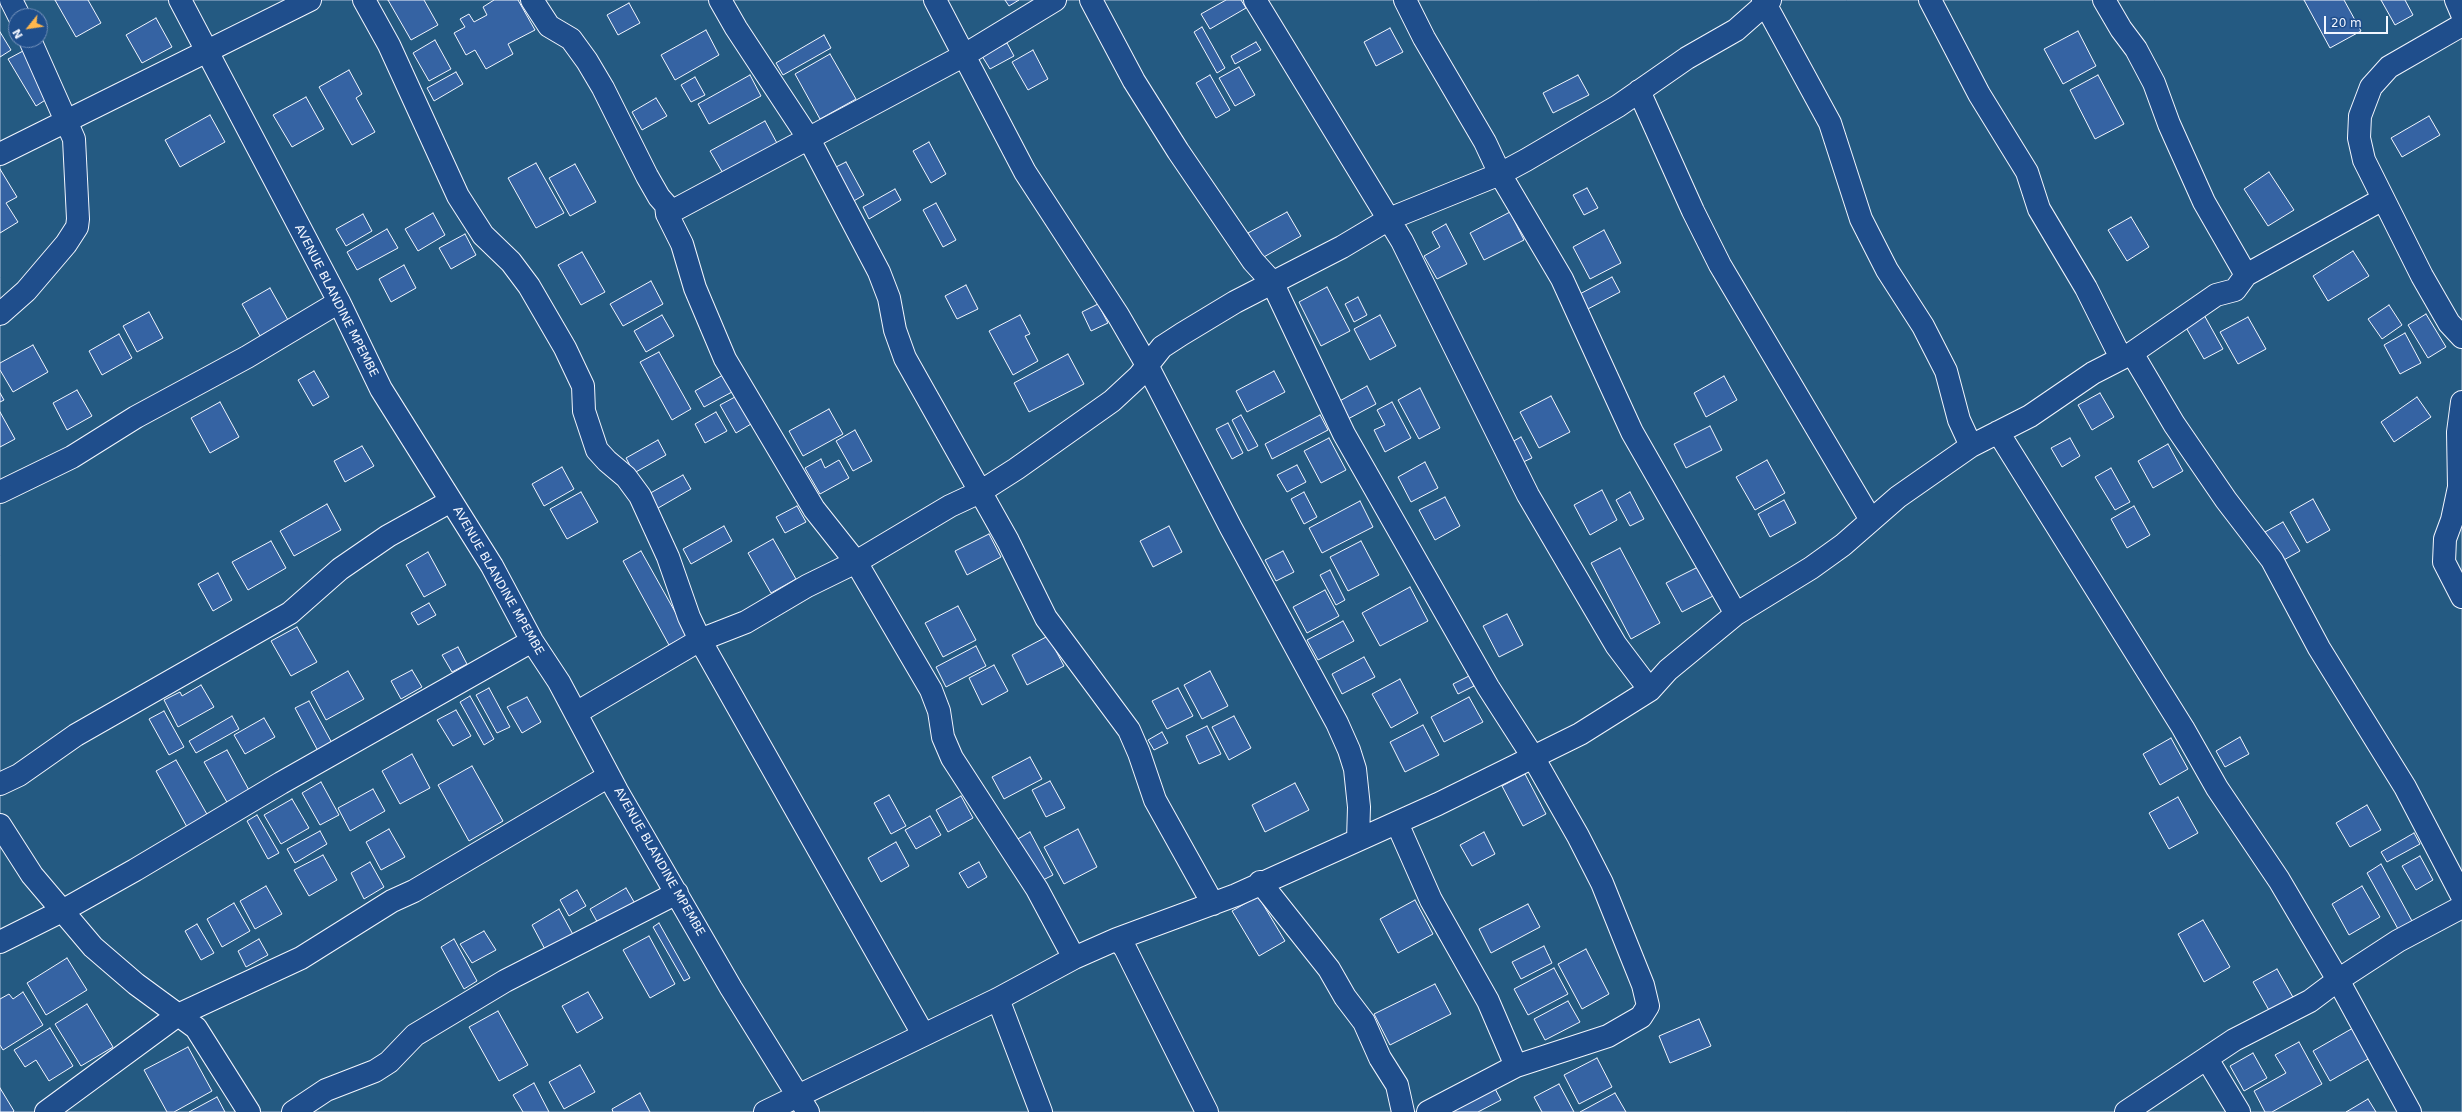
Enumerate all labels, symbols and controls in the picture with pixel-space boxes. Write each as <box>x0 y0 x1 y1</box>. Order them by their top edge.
north arrow <box>8 8 48 48</box>
scale bar <box>2326 8 2390 34</box>
text: 20 m <box>2331 16 2362 30</box>
text: N <box>10 27 26 41</box>
street label: AVENUE BLANDINE MPEMBE <box>291 222 381 380</box>
street label: AVENUE BLANDINE MPEMBE <box>449 504 547 658</box>
street label: AVENUE BLANDINE MPEMBE <box>610 785 708 939</box>

